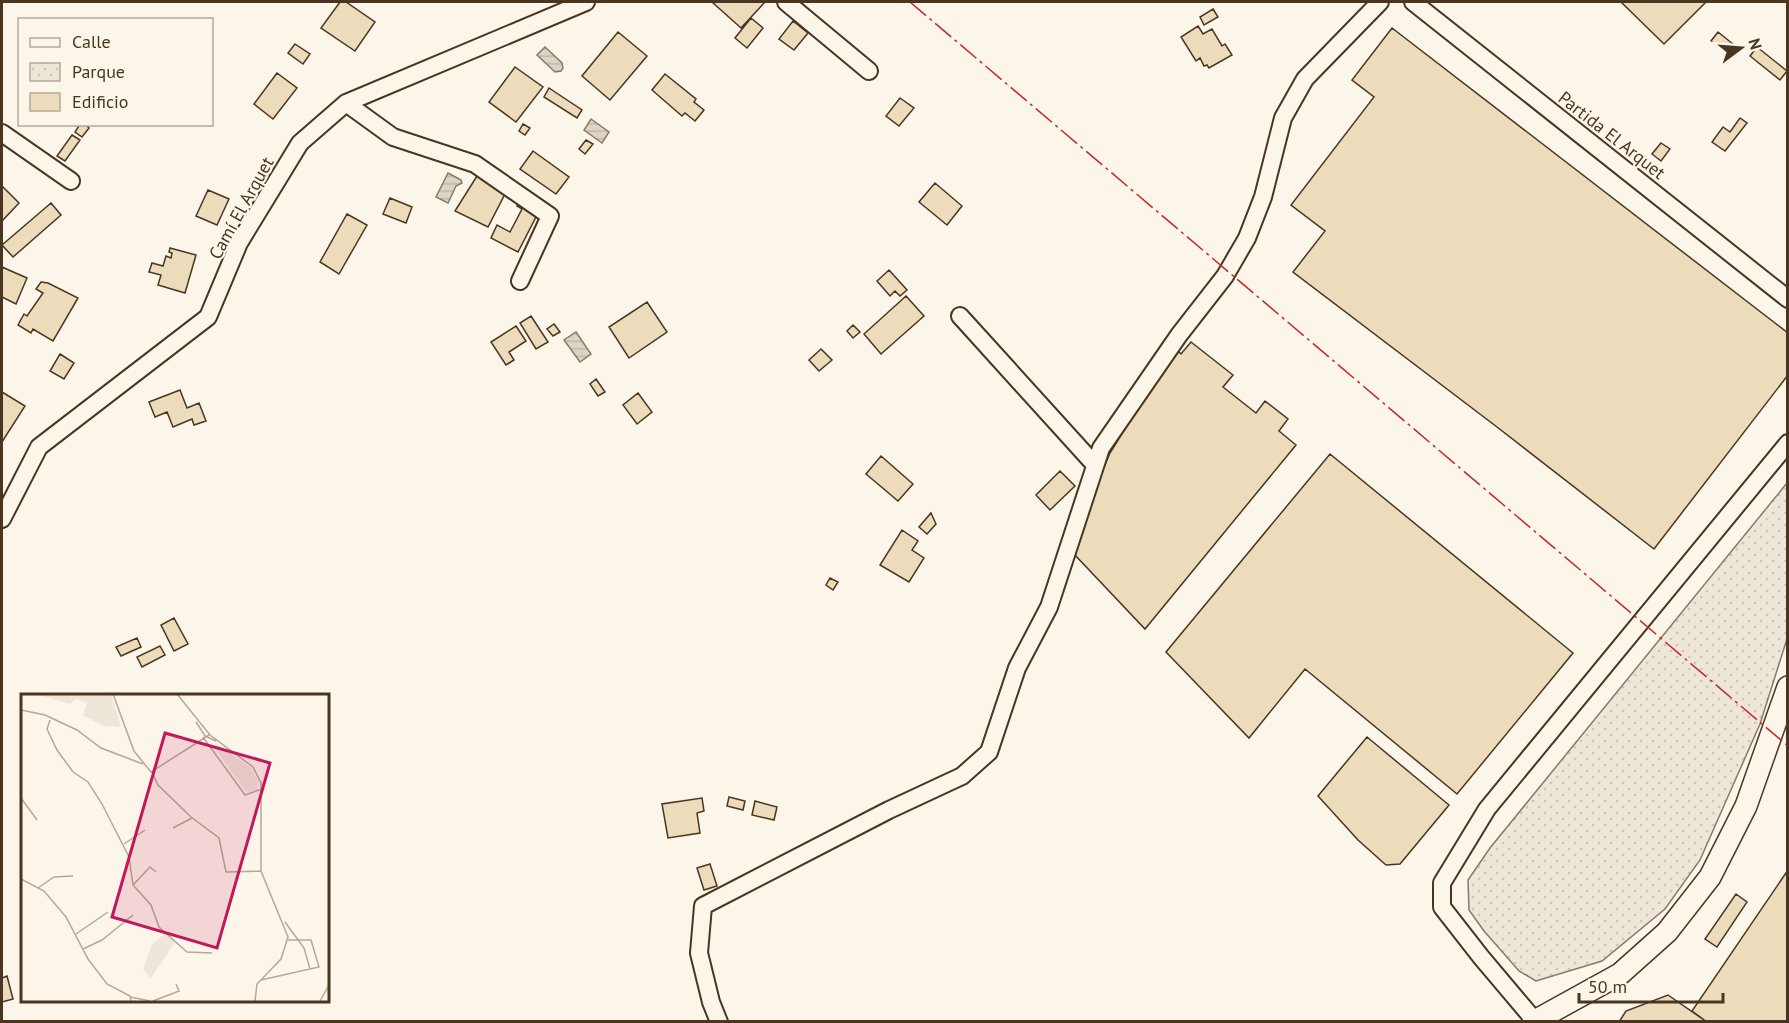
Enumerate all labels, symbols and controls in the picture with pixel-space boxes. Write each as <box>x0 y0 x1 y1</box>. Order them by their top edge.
legend <box>18 18 213 126</box>
north arrow <box>1711 18 1771 78</box>
text: Calle <box>72 30 111 53</box>
text: N <box>1744 36 1766 52</box>
text: Parque <box>72 60 125 83</box>
street label: Partida El Arquet <box>1554 86 1670 184</box>
text: Edificio <box>72 90 128 113</box>
street label: Camí El Arquet <box>203 153 279 263</box>
inset map <box>21 694 328 1002</box>
scale bar <box>1579 966 1723 1004</box>
text: 50 m <box>1588 975 1627 998</box>

